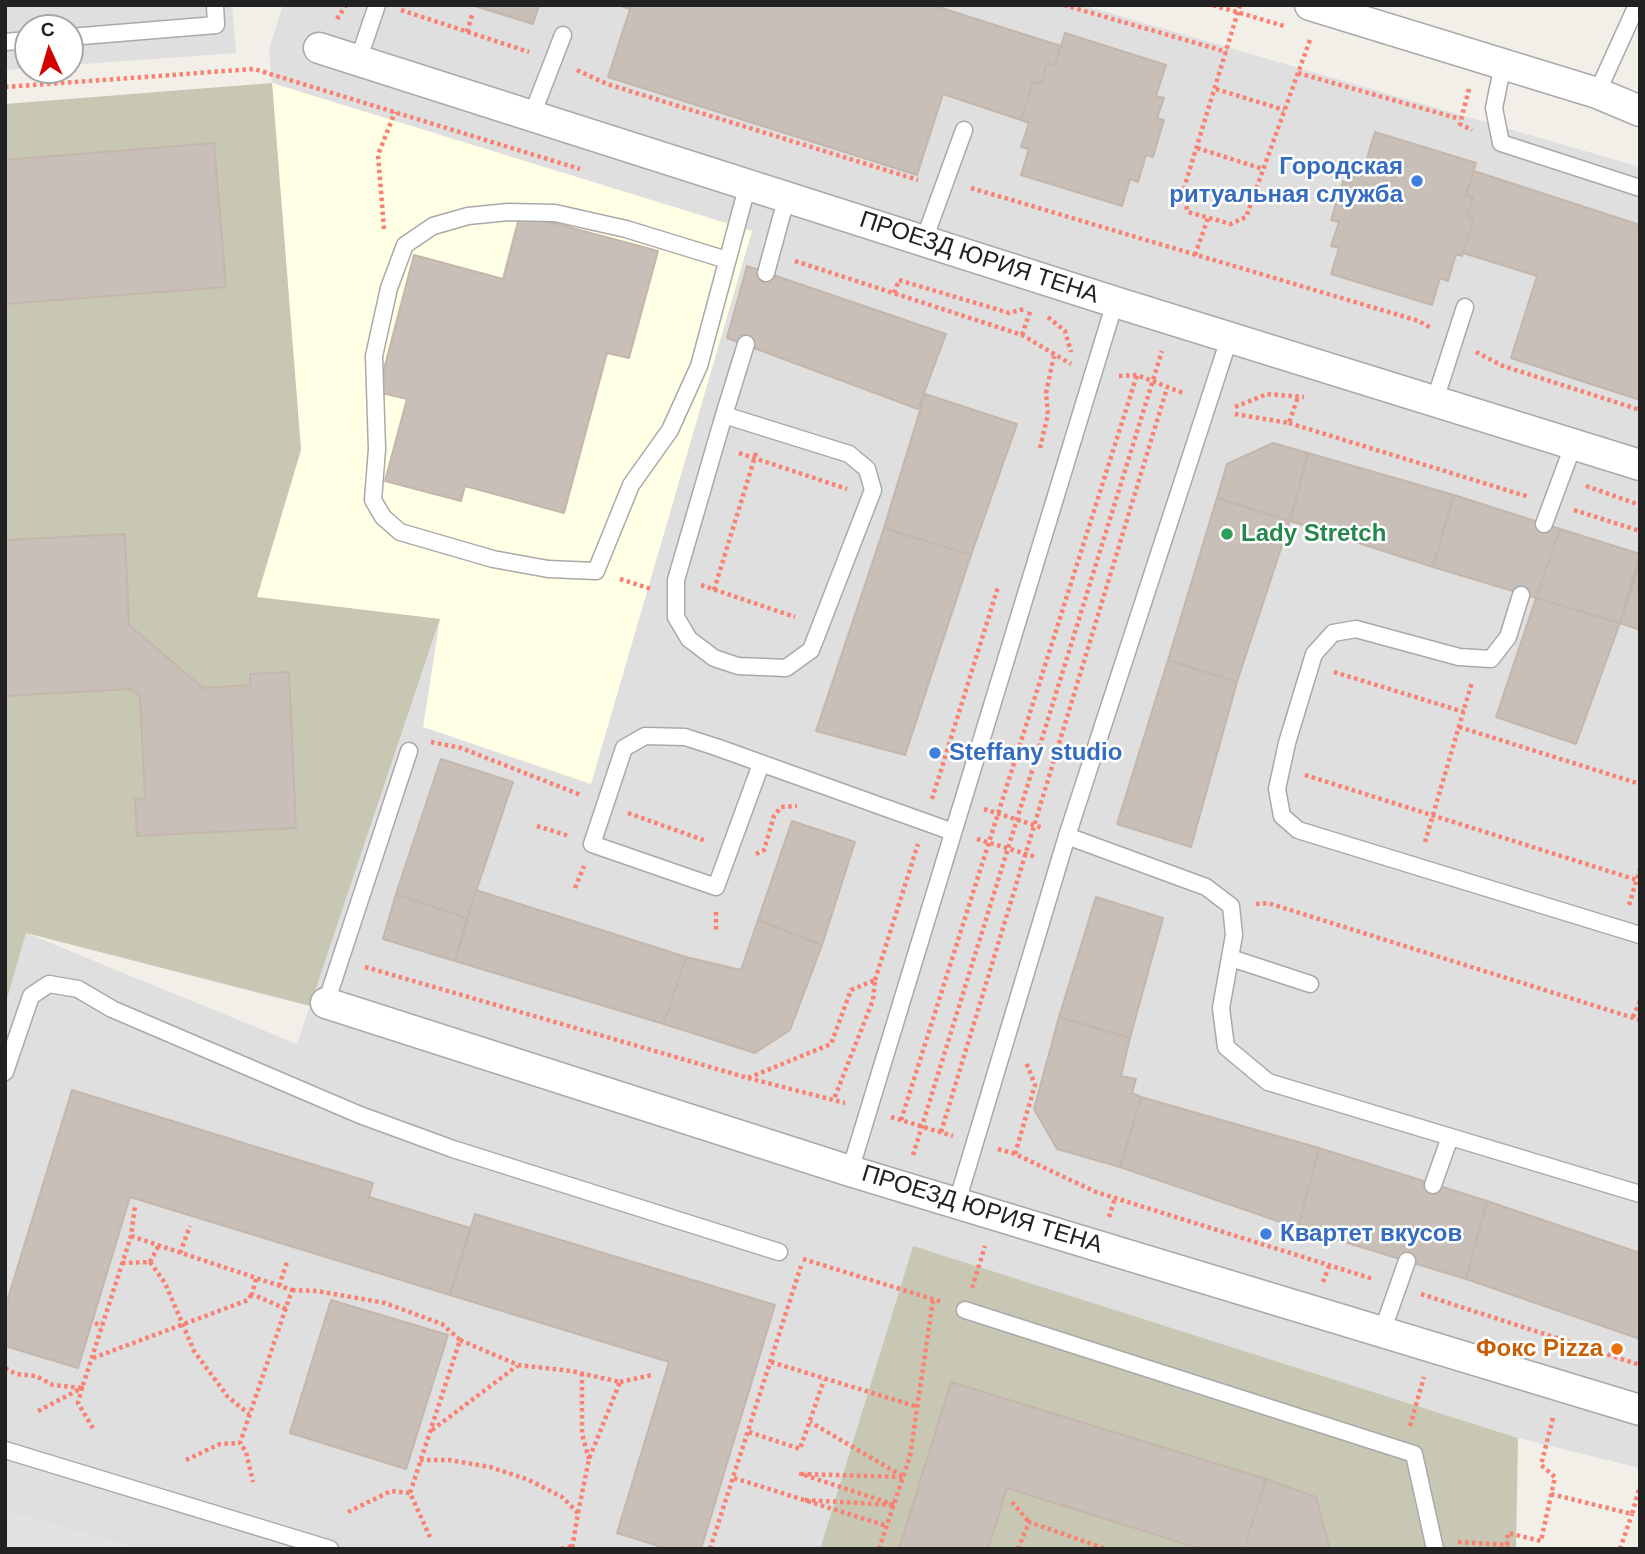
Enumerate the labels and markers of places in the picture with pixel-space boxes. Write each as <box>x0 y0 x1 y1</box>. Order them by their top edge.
place label: Городская ритуальная служба <box>1169 153 1403 209</box>
marker: Городская ритуальная служба <box>1409 173 1425 189</box>
place label: Lady Stretch <box>1241 520 1386 548</box>
marker: Lady Stretch <box>1219 526 1235 542</box>
place label: Steffany studio <box>949 739 1122 767</box>
marker: Steffany studio <box>927 745 943 761</box>
place label: Квартет вкусов <box>1280 1220 1462 1248</box>
marker: Квартет вкусов <box>1258 1226 1274 1242</box>
place label: Фокс Pizza <box>1476 1335 1603 1363</box>
marker: Фокс Pizza <box>1609 1341 1625 1357</box>

